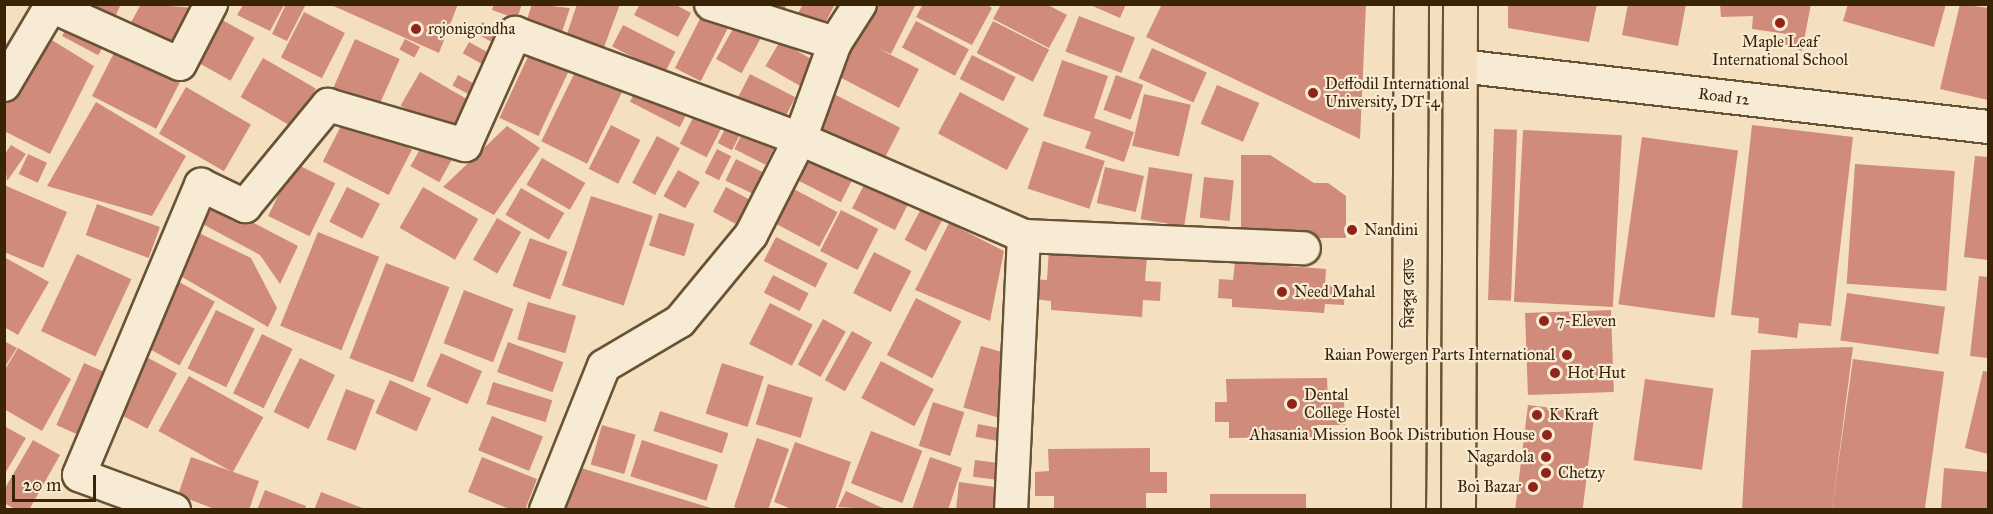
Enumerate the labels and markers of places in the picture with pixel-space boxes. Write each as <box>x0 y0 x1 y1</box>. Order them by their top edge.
marker: Maple Leaf International School <box>1773 16 1787 30</box>
place label: rojonigondha <box>428 19 515 39</box>
marker: rojonigondha <box>409 22 423 36</box>
place label: Maple Leaf International School <box>1712 32 1848 70</box>
place label: Deffodil International University, DT-4 <box>1325 74 1469 112</box>
marker: Deffodil International University, DT-4 <box>1306 86 1320 100</box>
place label: Nandini <box>1364 220 1418 240</box>
marker: Nandini <box>1345 223 1359 237</box>
place label: Need Mahal <box>1294 282 1375 302</box>
marker: Need Mahal <box>1275 285 1289 299</box>
place label: 7-Eleven <box>1556 311 1616 331</box>
marker: 7-Eleven <box>1537 314 1551 328</box>
place label: Raian Powergen Parts International <box>1324 345 1555 365</box>
marker: Raian Powergen Parts International <box>1560 348 1574 362</box>
place label: Hot Hut <box>1567 363 1626 383</box>
marker: Hot Hut <box>1548 366 1562 380</box>
place label: Dental College Hostel <box>1304 385 1400 423</box>
marker: Dental College Hostel <box>1285 397 1299 411</box>
place label: K Kraft <box>1549 405 1599 425</box>
marker: K Kraft <box>1530 408 1544 422</box>
place label: Ahasania Mission Book Distribution House <box>1250 425 1535 445</box>
marker: Ahasania Mission Book Distribution House <box>1540 428 1554 442</box>
place label: Nagardola <box>1467 447 1534 467</box>
marker: Nagardola <box>1539 450 1553 464</box>
place label: Chetzy <box>1558 463 1605 483</box>
marker: Chetzy <box>1539 466 1553 480</box>
place label: Boi Bazar <box>1457 477 1521 497</box>
marker: Boi Bazar <box>1526 480 1540 494</box>

